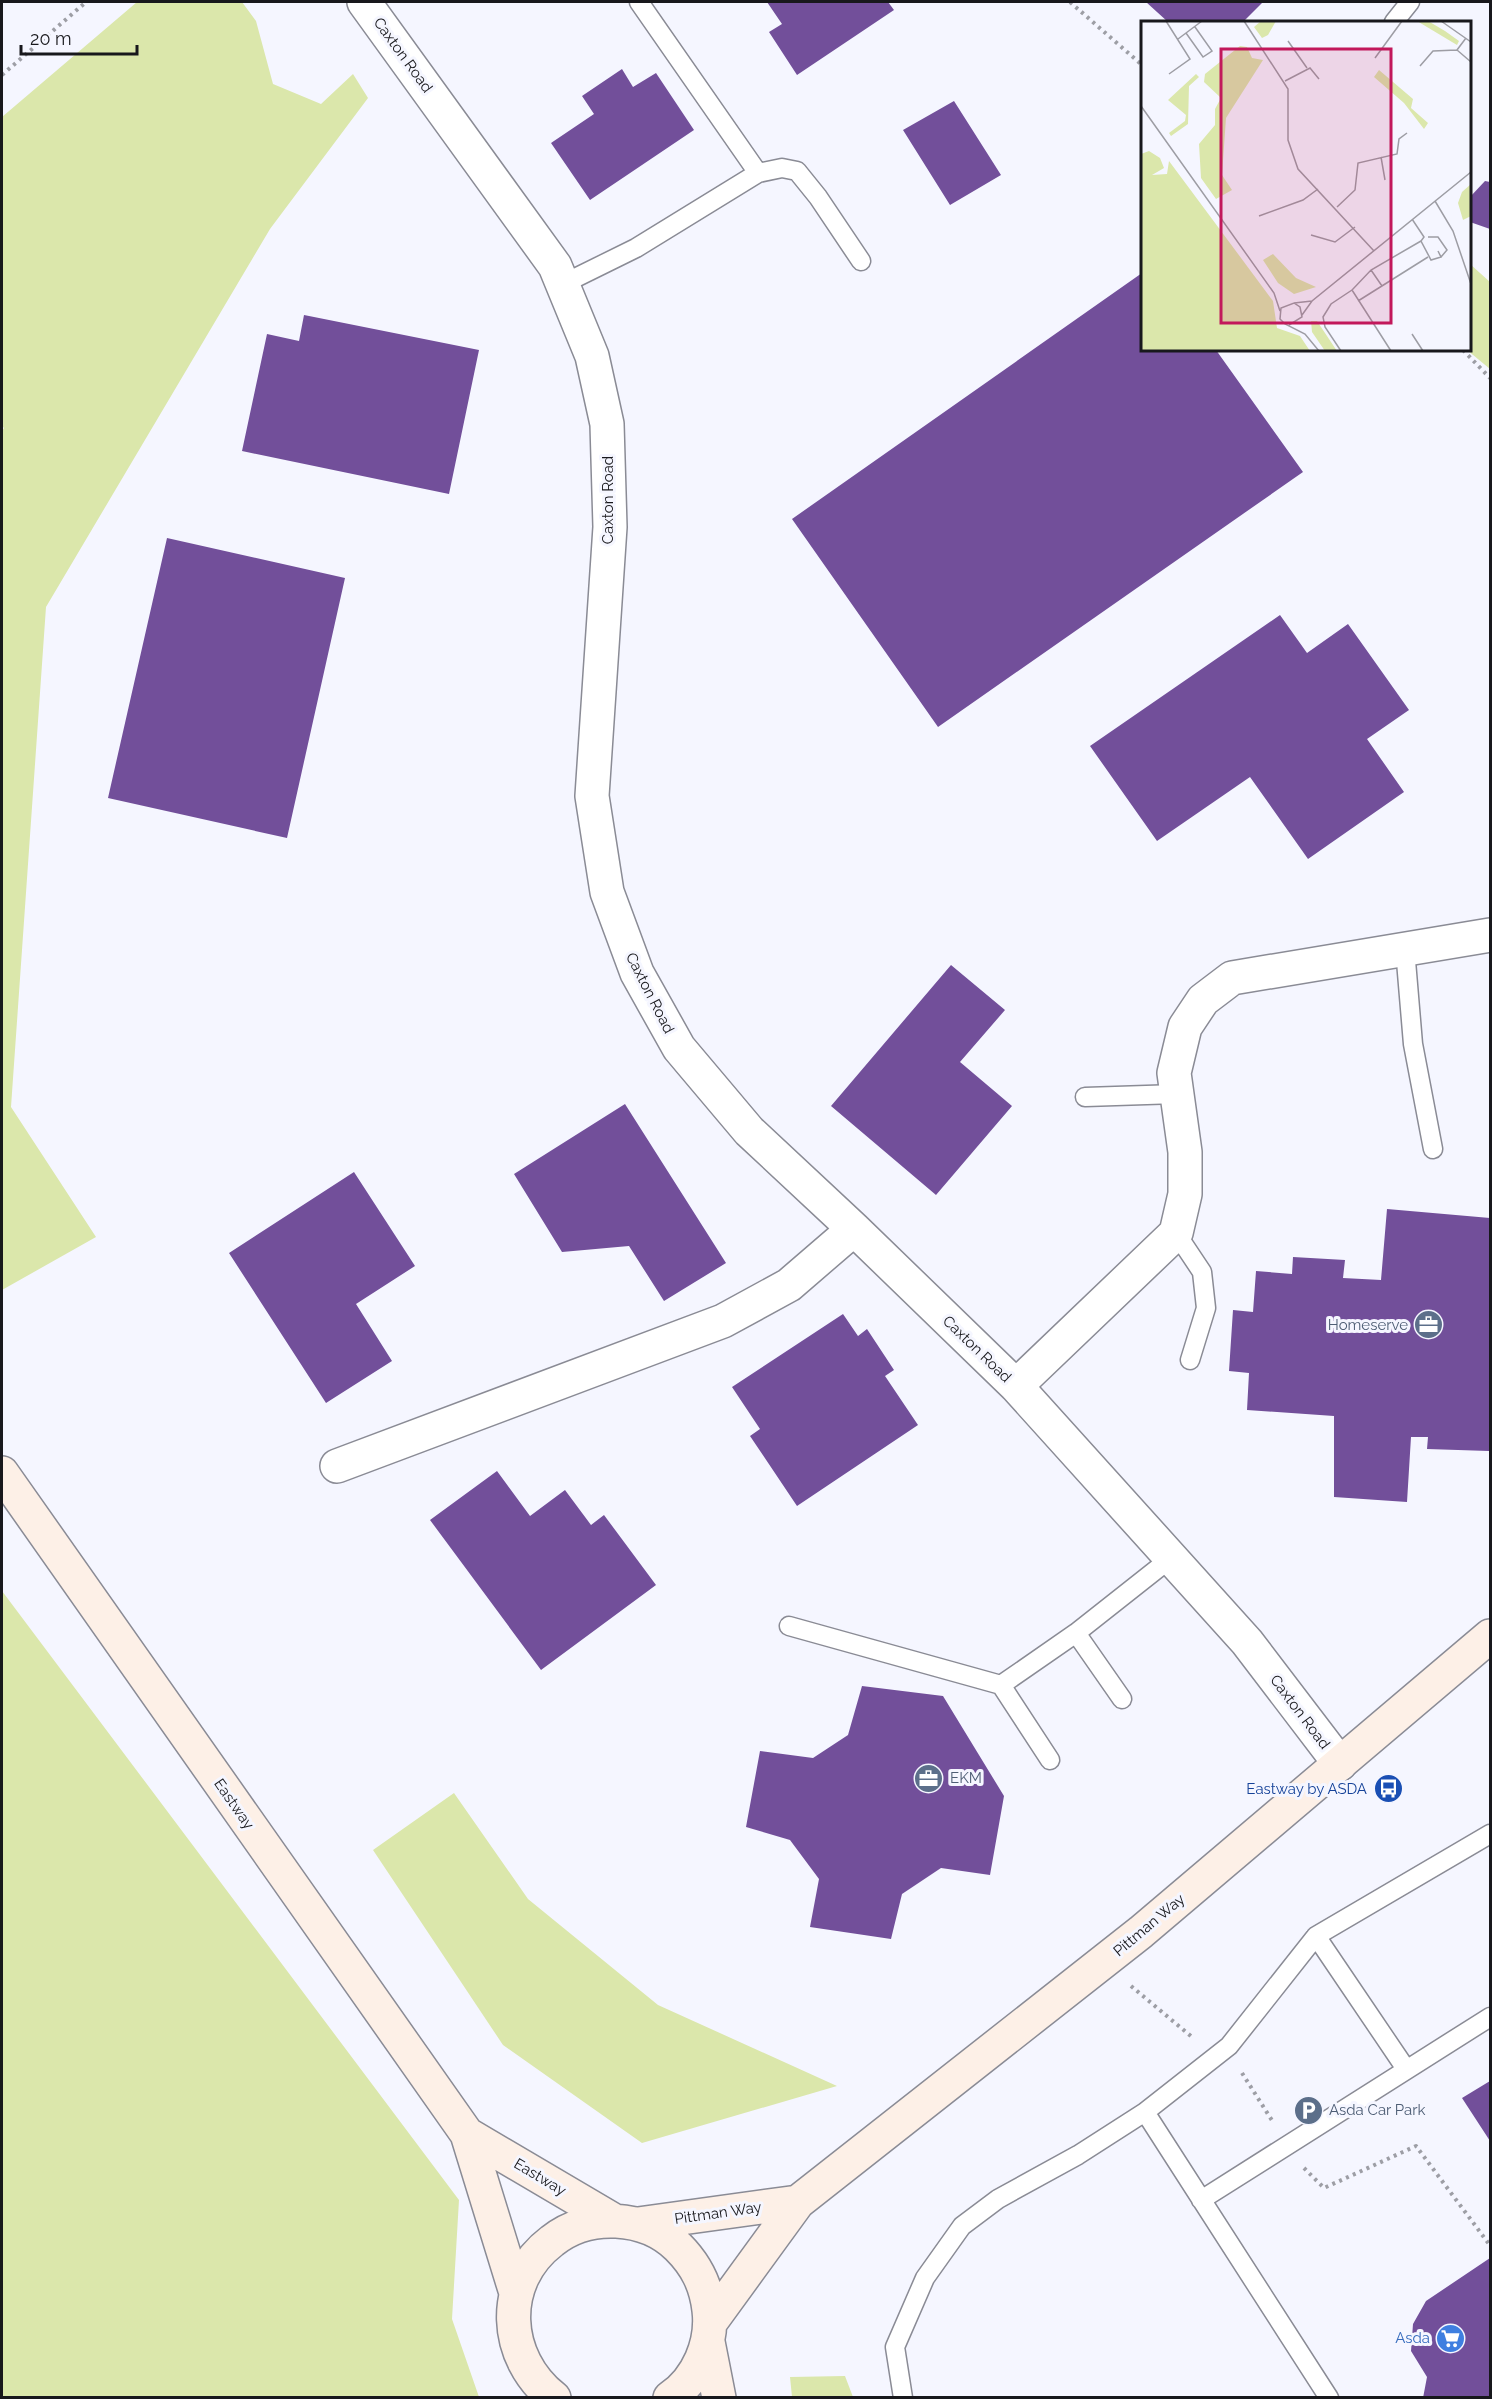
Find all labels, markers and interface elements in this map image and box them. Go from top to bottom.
street label: Caxton Road [370,14,436,96]
scale bar [21,18,136,56]
inset map [1141,21,1471,351]
text: 20 m [30,28,72,49]
street label: Caxton Road [599,456,617,544]
street label: Caxton Road [622,950,678,1036]
office icon: Homeserve [1413,1309,1445,1341]
street label: Caxton Road [939,1312,1015,1386]
place label: Homeserve [1328,1316,1408,1334]
street label: Caxton Road [1266,1671,1334,1753]
office icon: EKM [913,1762,945,1794]
place label: EKM [950,1769,982,1787]
bus stop icon: Eastway by ASDA [1372,1773,1404,1805]
street label: Eastway [210,1775,258,1833]
place label: Eastway by ASDA [1246,1780,1367,1798]
street label: Pittman Way [1110,1890,1188,1960]
parking icon: Asda Car Park [1292,2094,1324,2126]
place label: Asda Car Park [1329,2101,1425,2119]
street label: Eastway [511,2154,569,2200]
street label: Pittman Way [673,2198,763,2228]
supermarket icon: Asda [1435,2322,1467,2354]
place label: Asda [1395,2329,1430,2347]

